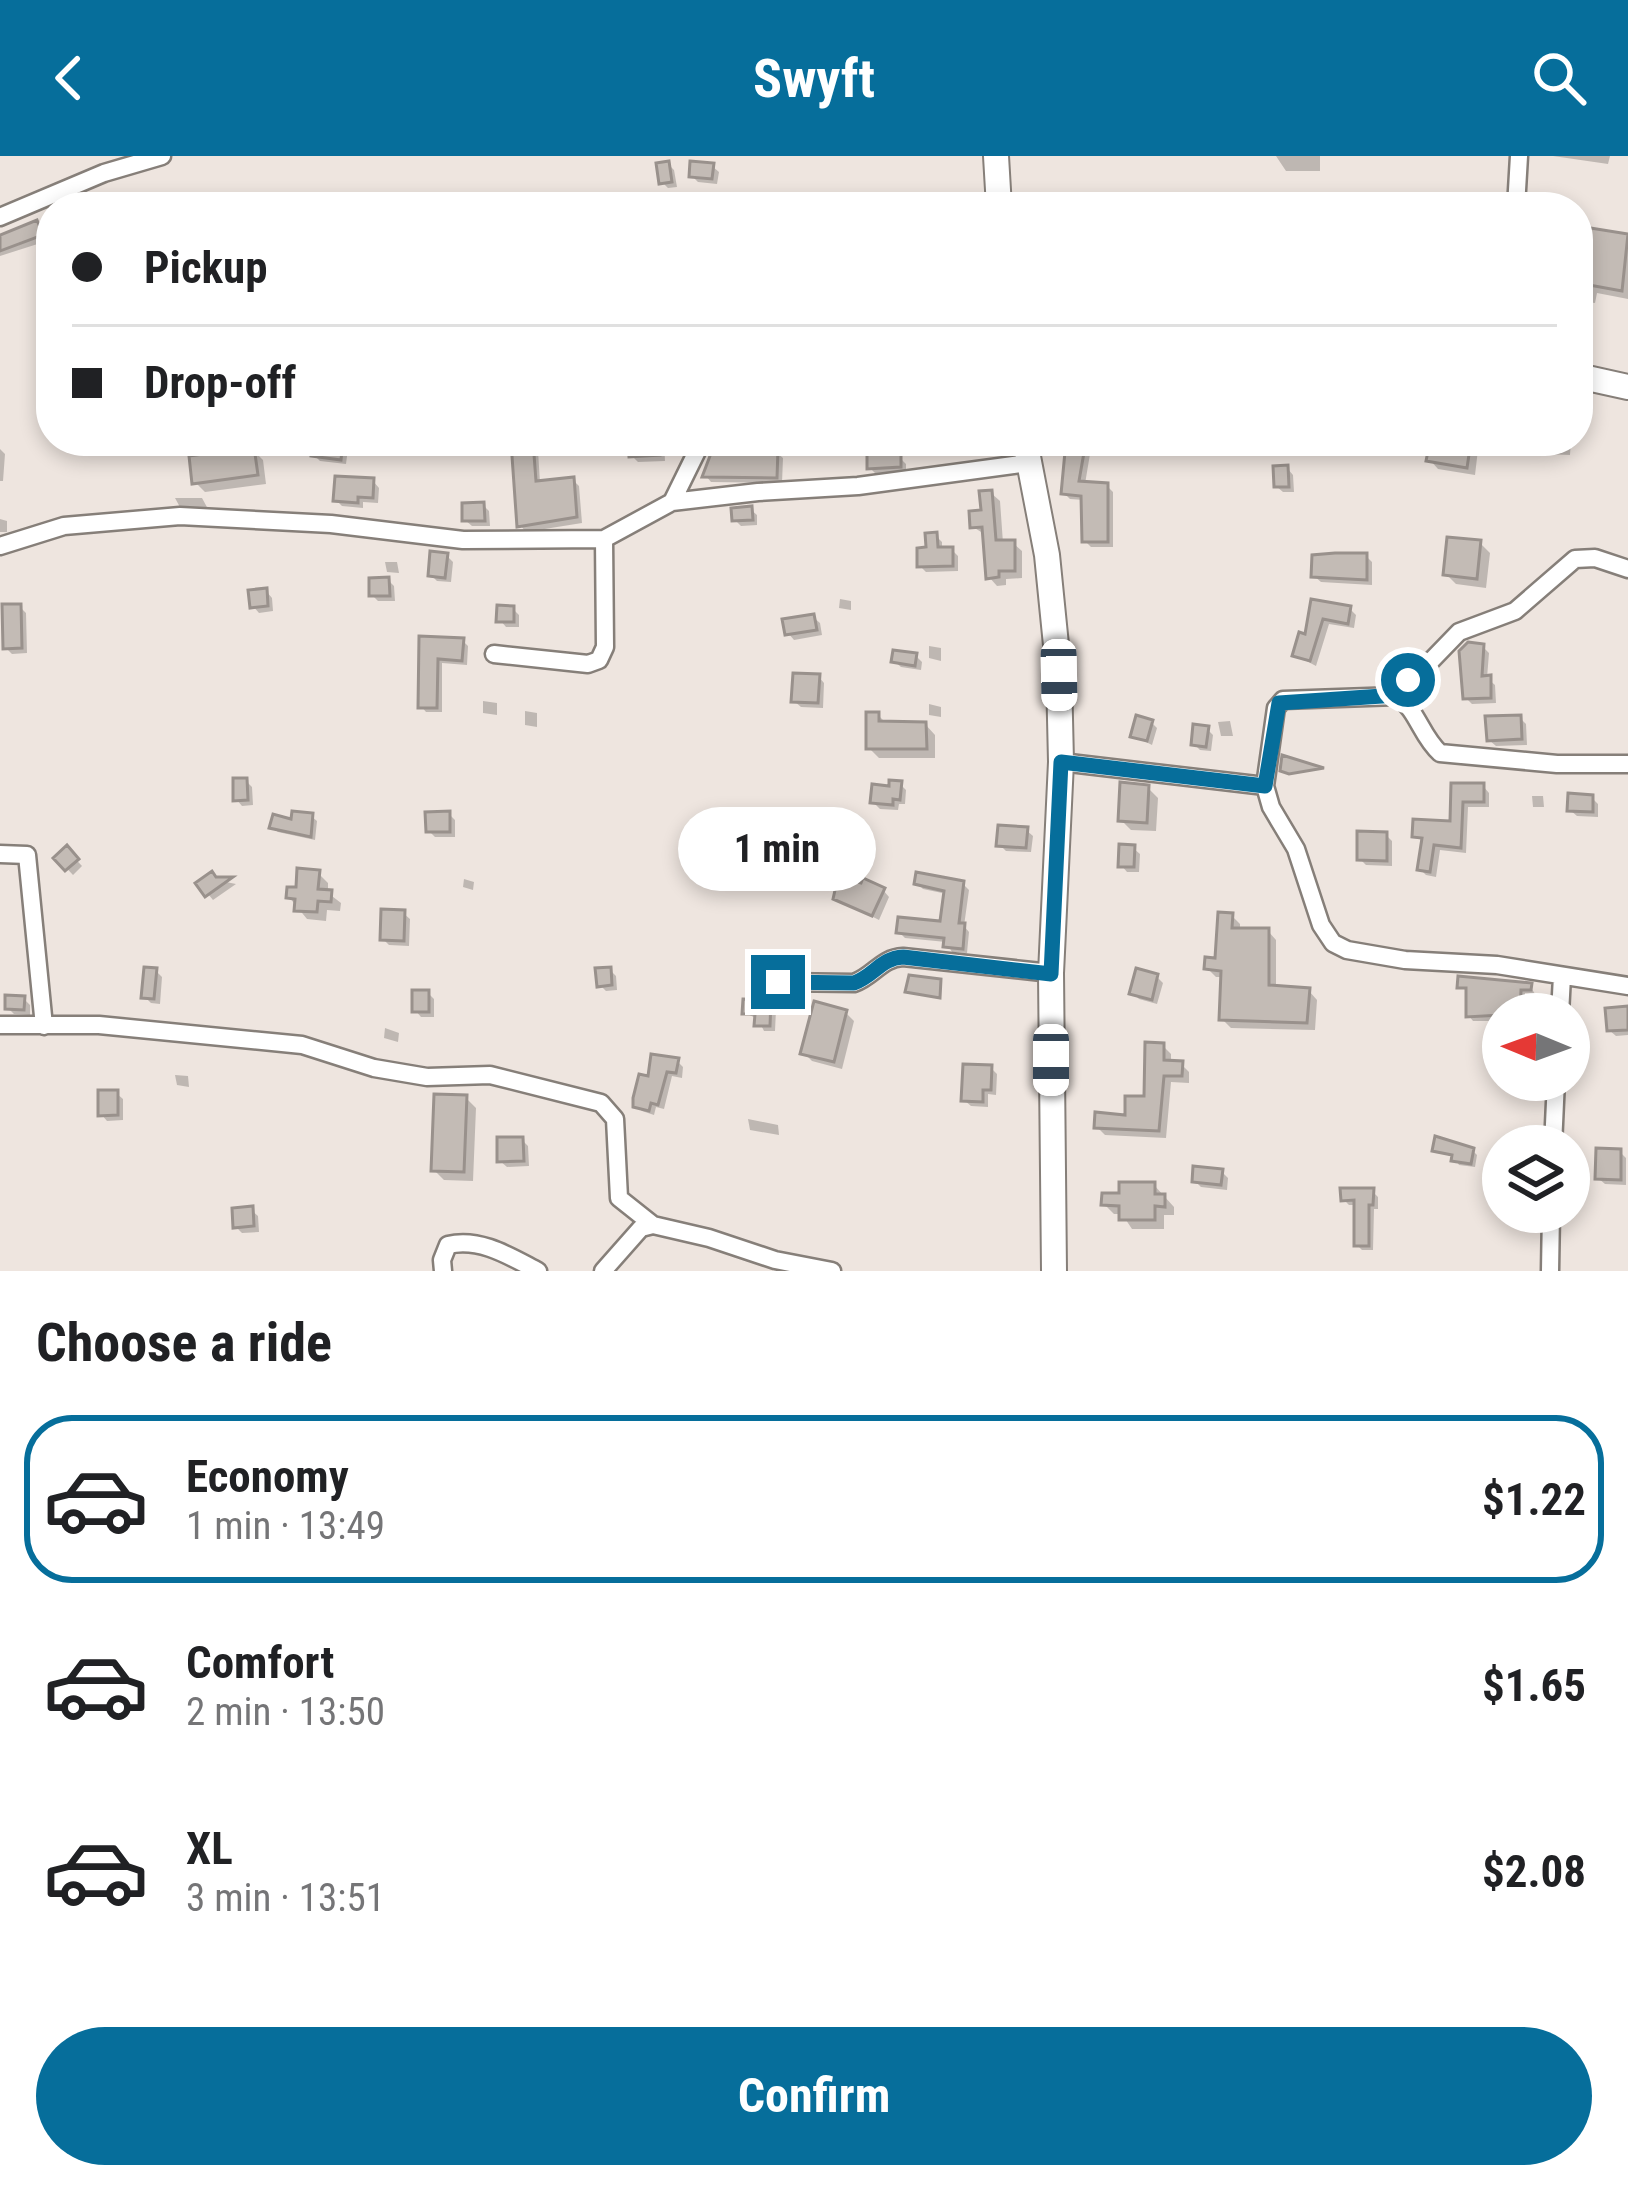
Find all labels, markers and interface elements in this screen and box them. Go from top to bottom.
icon: back [36,45,102,111]
icon: search [1526,45,1592,111]
text: Swyft [753,47,875,110]
text: Pickup [144,241,268,294]
text: Drop-off [144,356,296,409]
car [1040,639,1078,711]
route start [1381,653,1435,707]
callout: 1 min [679,808,877,892]
text: 1 min [734,826,820,872]
route end [751,955,805,1009]
north arrow [1482,993,1590,1101]
map controls [1482,993,1590,1233]
car [1033,1024,1069,1096]
button: layers [1482,1125,1590,1233]
text: Choose a ride [36,1311,332,1374]
icon: car [42,1445,150,1553]
text: Economy [186,1450,349,1503]
text: $1.22 [1482,1473,1586,1526]
text: 1 min · 13:49 [186,1503,385,1549]
icon: car [42,1631,150,1739]
text: Comfort [186,1636,334,1689]
text: $1.65 [1482,1659,1586,1712]
text: 2 min · 13:50 [186,1689,385,1735]
icon: car [42,1817,150,1925]
text: XL [186,1822,233,1875]
text: $2.08 [1482,1845,1586,1898]
text: 3 min · 13:51 [186,1875,385,1921]
button: Confirm [36,2027,1592,2165]

